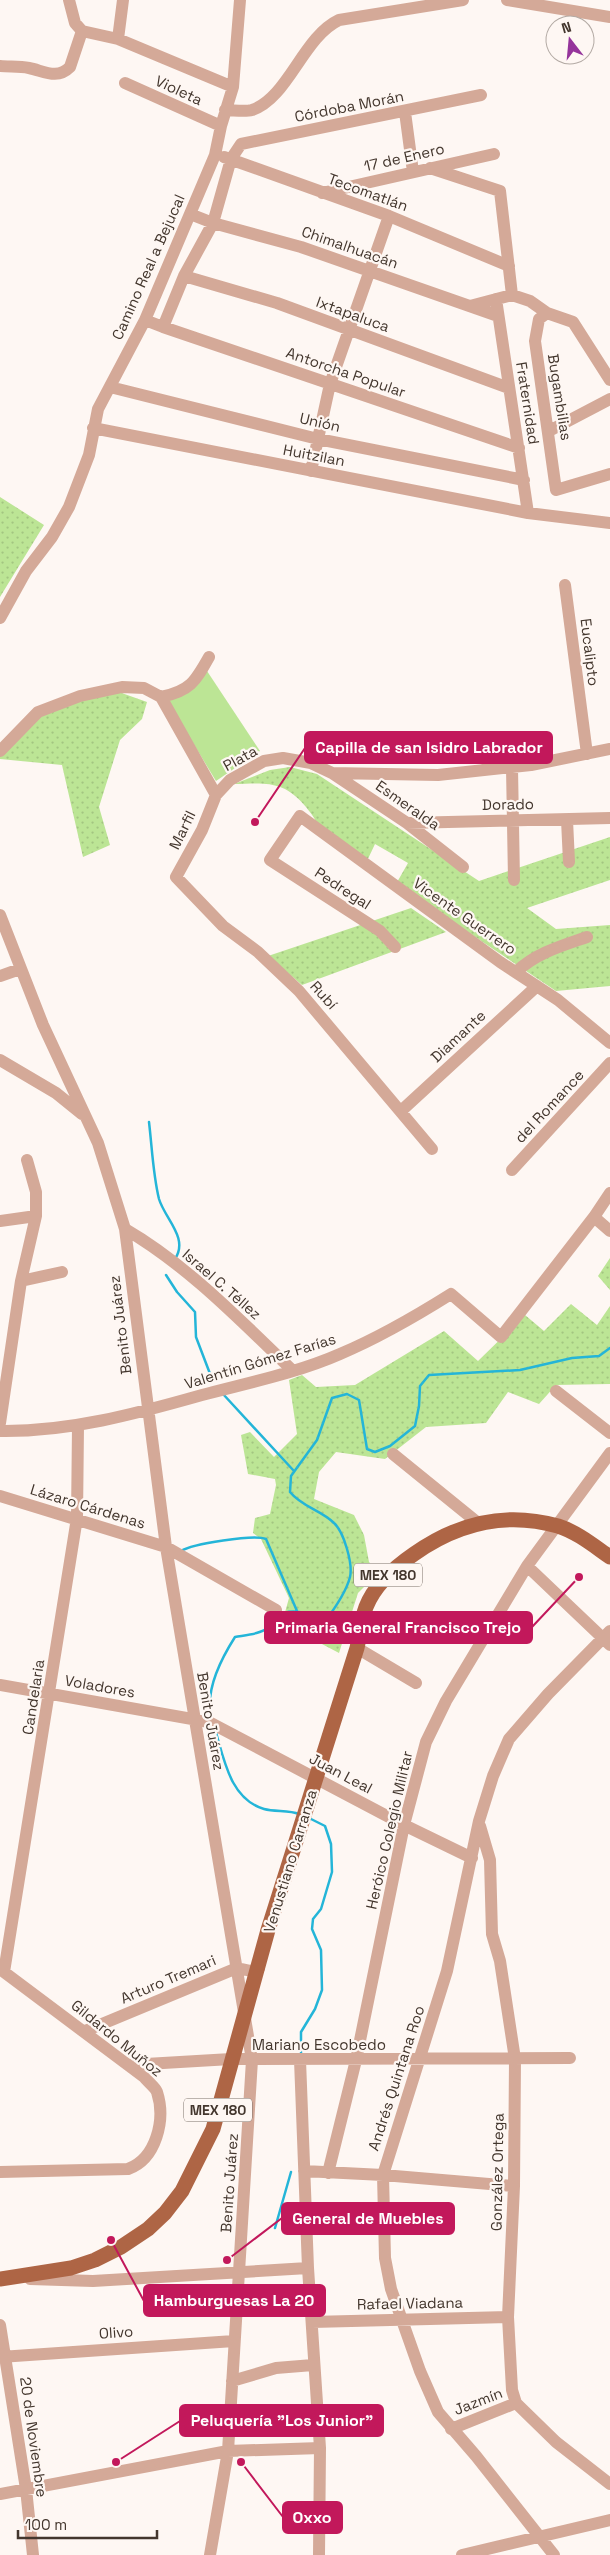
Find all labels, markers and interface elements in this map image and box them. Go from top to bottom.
north arrow [545,15,595,65]
text: N [559,18,573,37]
street label: Violeta [152,71,206,109]
street label: Córdoba Morán [293,86,405,126]
street label: 17 de Enero [362,139,446,175]
street label: Tecomatlán [325,169,411,215]
street label: Camino Real a Bejucal [107,191,189,343]
street label: Chimalhuacán [299,222,401,272]
street label: Ixtapaluca [314,292,393,336]
street label: Antorcha Popular [284,343,409,401]
street label: Bugambilias [544,352,576,442]
street label: Fraternidad [512,360,544,446]
street label: Unión [298,408,342,436]
street label: Huitzilan [281,440,347,470]
street label: Eucalipto [576,617,604,687]
callout: Capilla de san Isidro Labrador [305,732,552,763]
text: Capilla de san Isidro Labrador [315,737,543,758]
street label: Plata [220,741,261,775]
street label: Esmeralda [372,776,444,834]
street label: Dorado [482,794,534,814]
street label: Marfil [164,807,200,853]
street label: Pedregal [311,863,375,913]
street label: Vicente Guerrero [410,873,520,959]
street label: Rubí [306,977,342,1013]
street label: Diamante [427,1006,490,1066]
street label: del Romance [510,1065,588,1147]
street label: Israel C. Téllez [179,1245,265,1323]
street label: Benito Juárez [105,1274,135,1376]
street label: Valentín Gómez Farías [182,1329,338,1393]
street label: Lázaro Cárdenas [28,1479,148,1533]
road number: MEX 180 [354,1564,422,1586]
callout: Primaria General Francisco Trejo [265,1612,532,1643]
text: Primaria General Francisco Trejo [275,1617,521,1638]
street label: Candelaria [18,1657,48,1736]
street label: Voladores [63,1670,137,1702]
street label: Benito Juárez [193,1670,229,1772]
street label: Juan Leal [306,1748,376,1798]
street label: Heróico Colegio Militar [362,1749,417,1911]
street label: Venustiano Carranza [259,1787,321,1935]
street label: Arturo Tremari [117,1950,219,2008]
street label: Gildardo Muñoz [68,1995,166,2081]
street label: Andrés Quintana Roo [364,2003,428,2153]
street label: Mariano Escobedo [252,2035,386,2054]
road number: MEX 180 [184,2098,252,2122]
street label: González Ortega [486,2112,508,2231]
street label: Benito Juárez [216,2133,242,2233]
callout: General de Muebles [282,2203,454,2234]
text: General de Muebles [292,2208,444,2229]
callout: Hamburguesas La 20 [144,2285,325,2316]
text: Hamburguesas La 20 [154,2290,314,2311]
street label: Rafael Viadana [357,2293,464,2313]
street label: Olivo [98,2321,134,2343]
street label: 20 de Noviembre [16,2376,52,2498]
street label: Jazmín [451,2383,505,2419]
callout: Peluquería "Los Junior" [180,2405,383,2436]
text: Peluquería "Los Junior" [191,2410,373,2431]
callout: Oxxo [283,2502,342,2533]
text: Oxxo [292,2507,332,2528]
scale bar [18,2508,156,2540]
text: 100 m [25,2515,67,2534]

